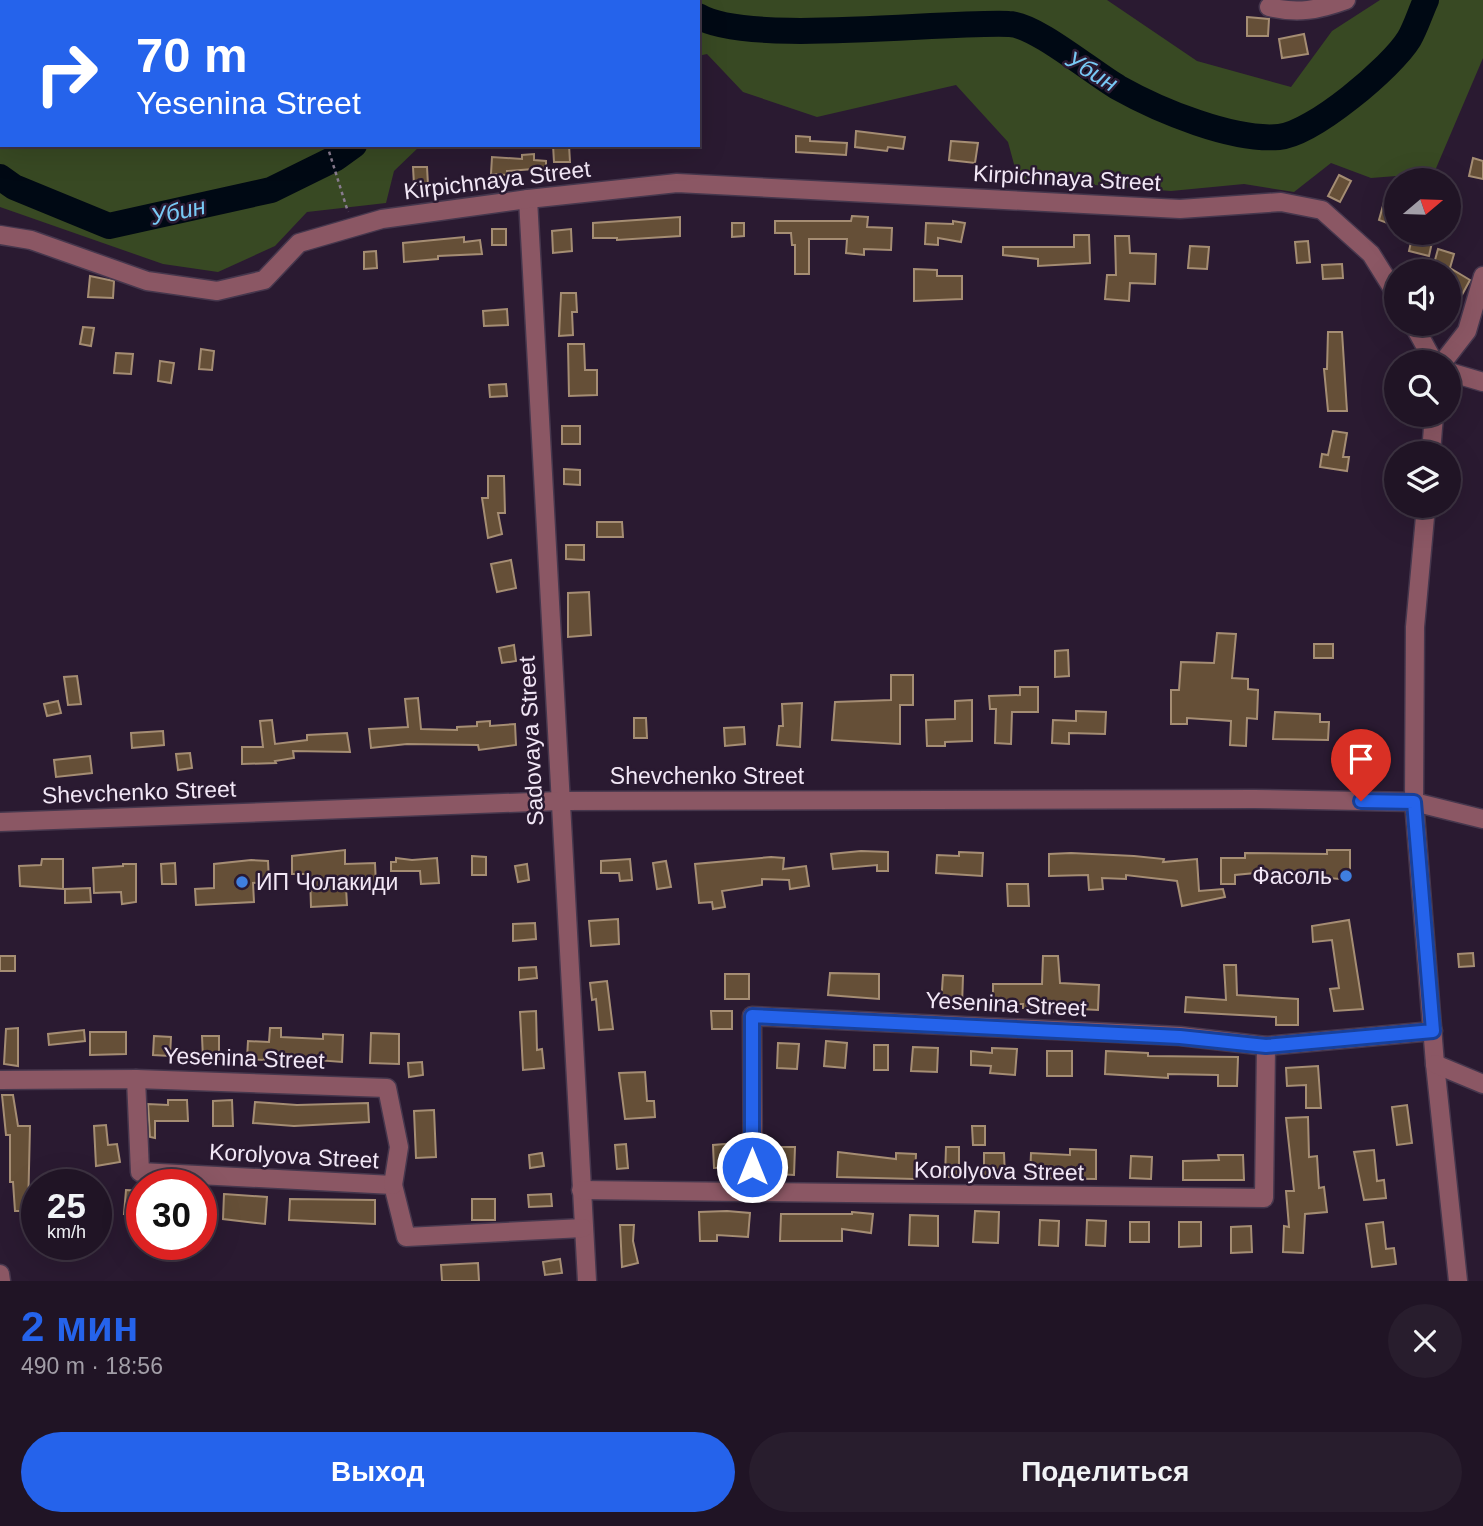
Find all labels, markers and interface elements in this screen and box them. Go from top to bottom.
icon: right [21,28,112,119]
text: 70 m [136,28,248,82]
water label: Убин [1060,45,1123,97]
text: Yesenina Street [136,85,361,121]
street label: Kirpichnaya Street [402,156,592,204]
street label: Kirpichnaya Street [972,160,1162,196]
north arrow [1384,168,1461,245]
map controls [1384,168,1461,518]
water label: Убин [147,192,208,230]
button: sound [1384,259,1461,336]
button: search [1384,350,1461,427]
button: layers [1384,441,1461,518]
street label: Sadovaya Street [514,655,548,827]
pin [1331,729,1391,801]
icon: arrive [1342,740,1380,778]
street label: Shevchenko Street [610,763,805,789]
street label: Shevchenko Street [41,776,237,808]
place label: Фасоль [1252,863,1332,889]
marker: Фасоль [1338,868,1354,884]
place label: ИП Чолакиди [256,869,398,895]
marker: ИП Чолакиди [234,874,250,890]
street label: Yesenina Street [925,987,1088,1021]
street label: Yesenina Street [163,1042,326,1074]
position arrow [715,1130,789,1204]
street label: Korolyova Street [208,1139,380,1173]
street label: Korolyova Street [914,1157,1085,1185]
speed limit sign: 30 [126,1169,217,1260]
text: 25 [47,1186,86,1225]
text: km/h [47,1222,86,1242]
text: 2 мин [21,1303,138,1350]
button: close [1388,1304,1462,1378]
text: 490 m · 18:56 [21,1353,163,1379]
button: Выход [21,1432,735,1512]
button: Поделиться [749,1432,1462,1512]

